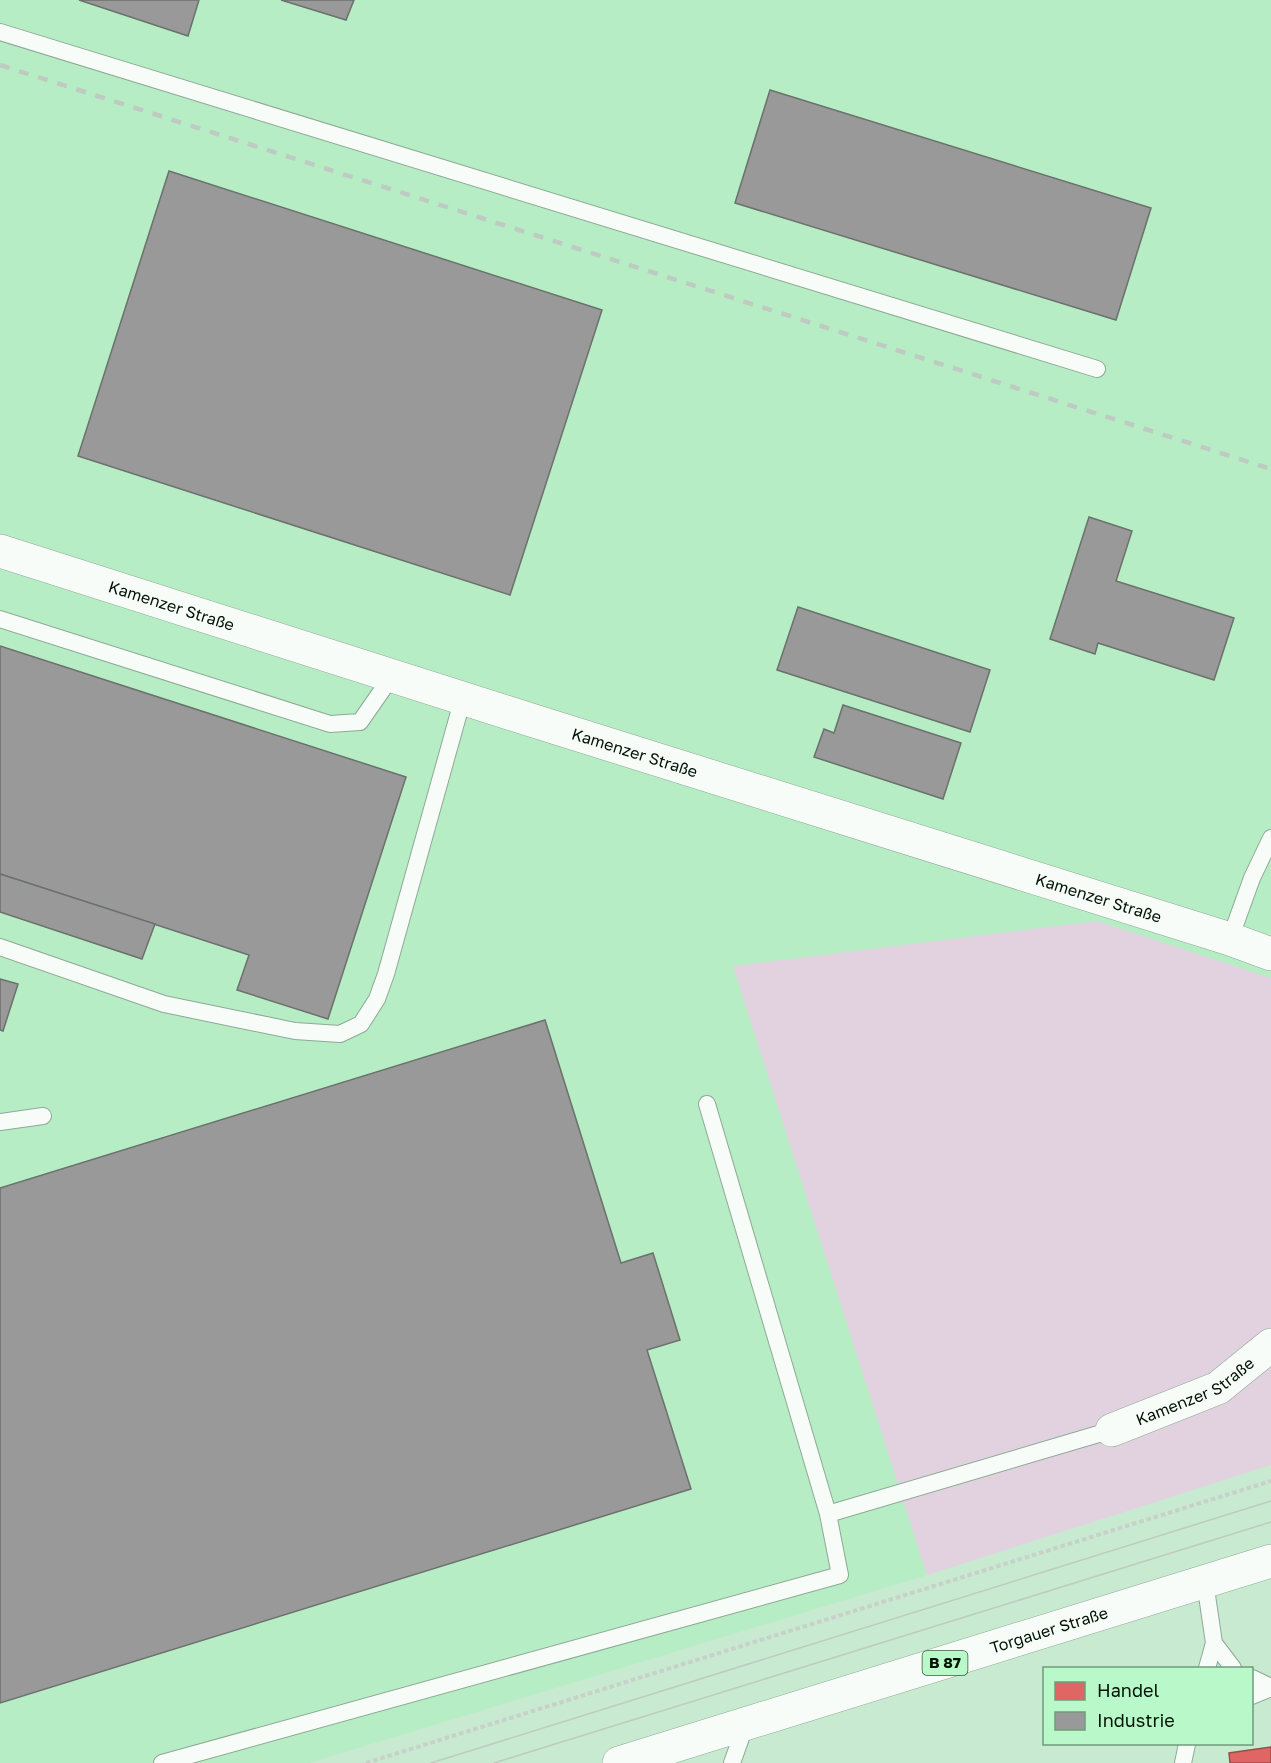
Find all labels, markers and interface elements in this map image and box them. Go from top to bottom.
street label: Kamenzer Straße [106,576,237,635]
street label: Kamenzer Straße [569,723,700,782]
street label: Kamenzer Straße [1033,869,1164,927]
street label: Kamenzer Straße [1133,1353,1258,1430]
street label: Torgauer Straße [987,1602,1110,1657]
road number: B 87 [922,1651,968,1675]
legend [1043,1667,1253,1745]
text: Handel [1097,1679,1159,1701]
text: Industrie [1097,1709,1175,1731]

